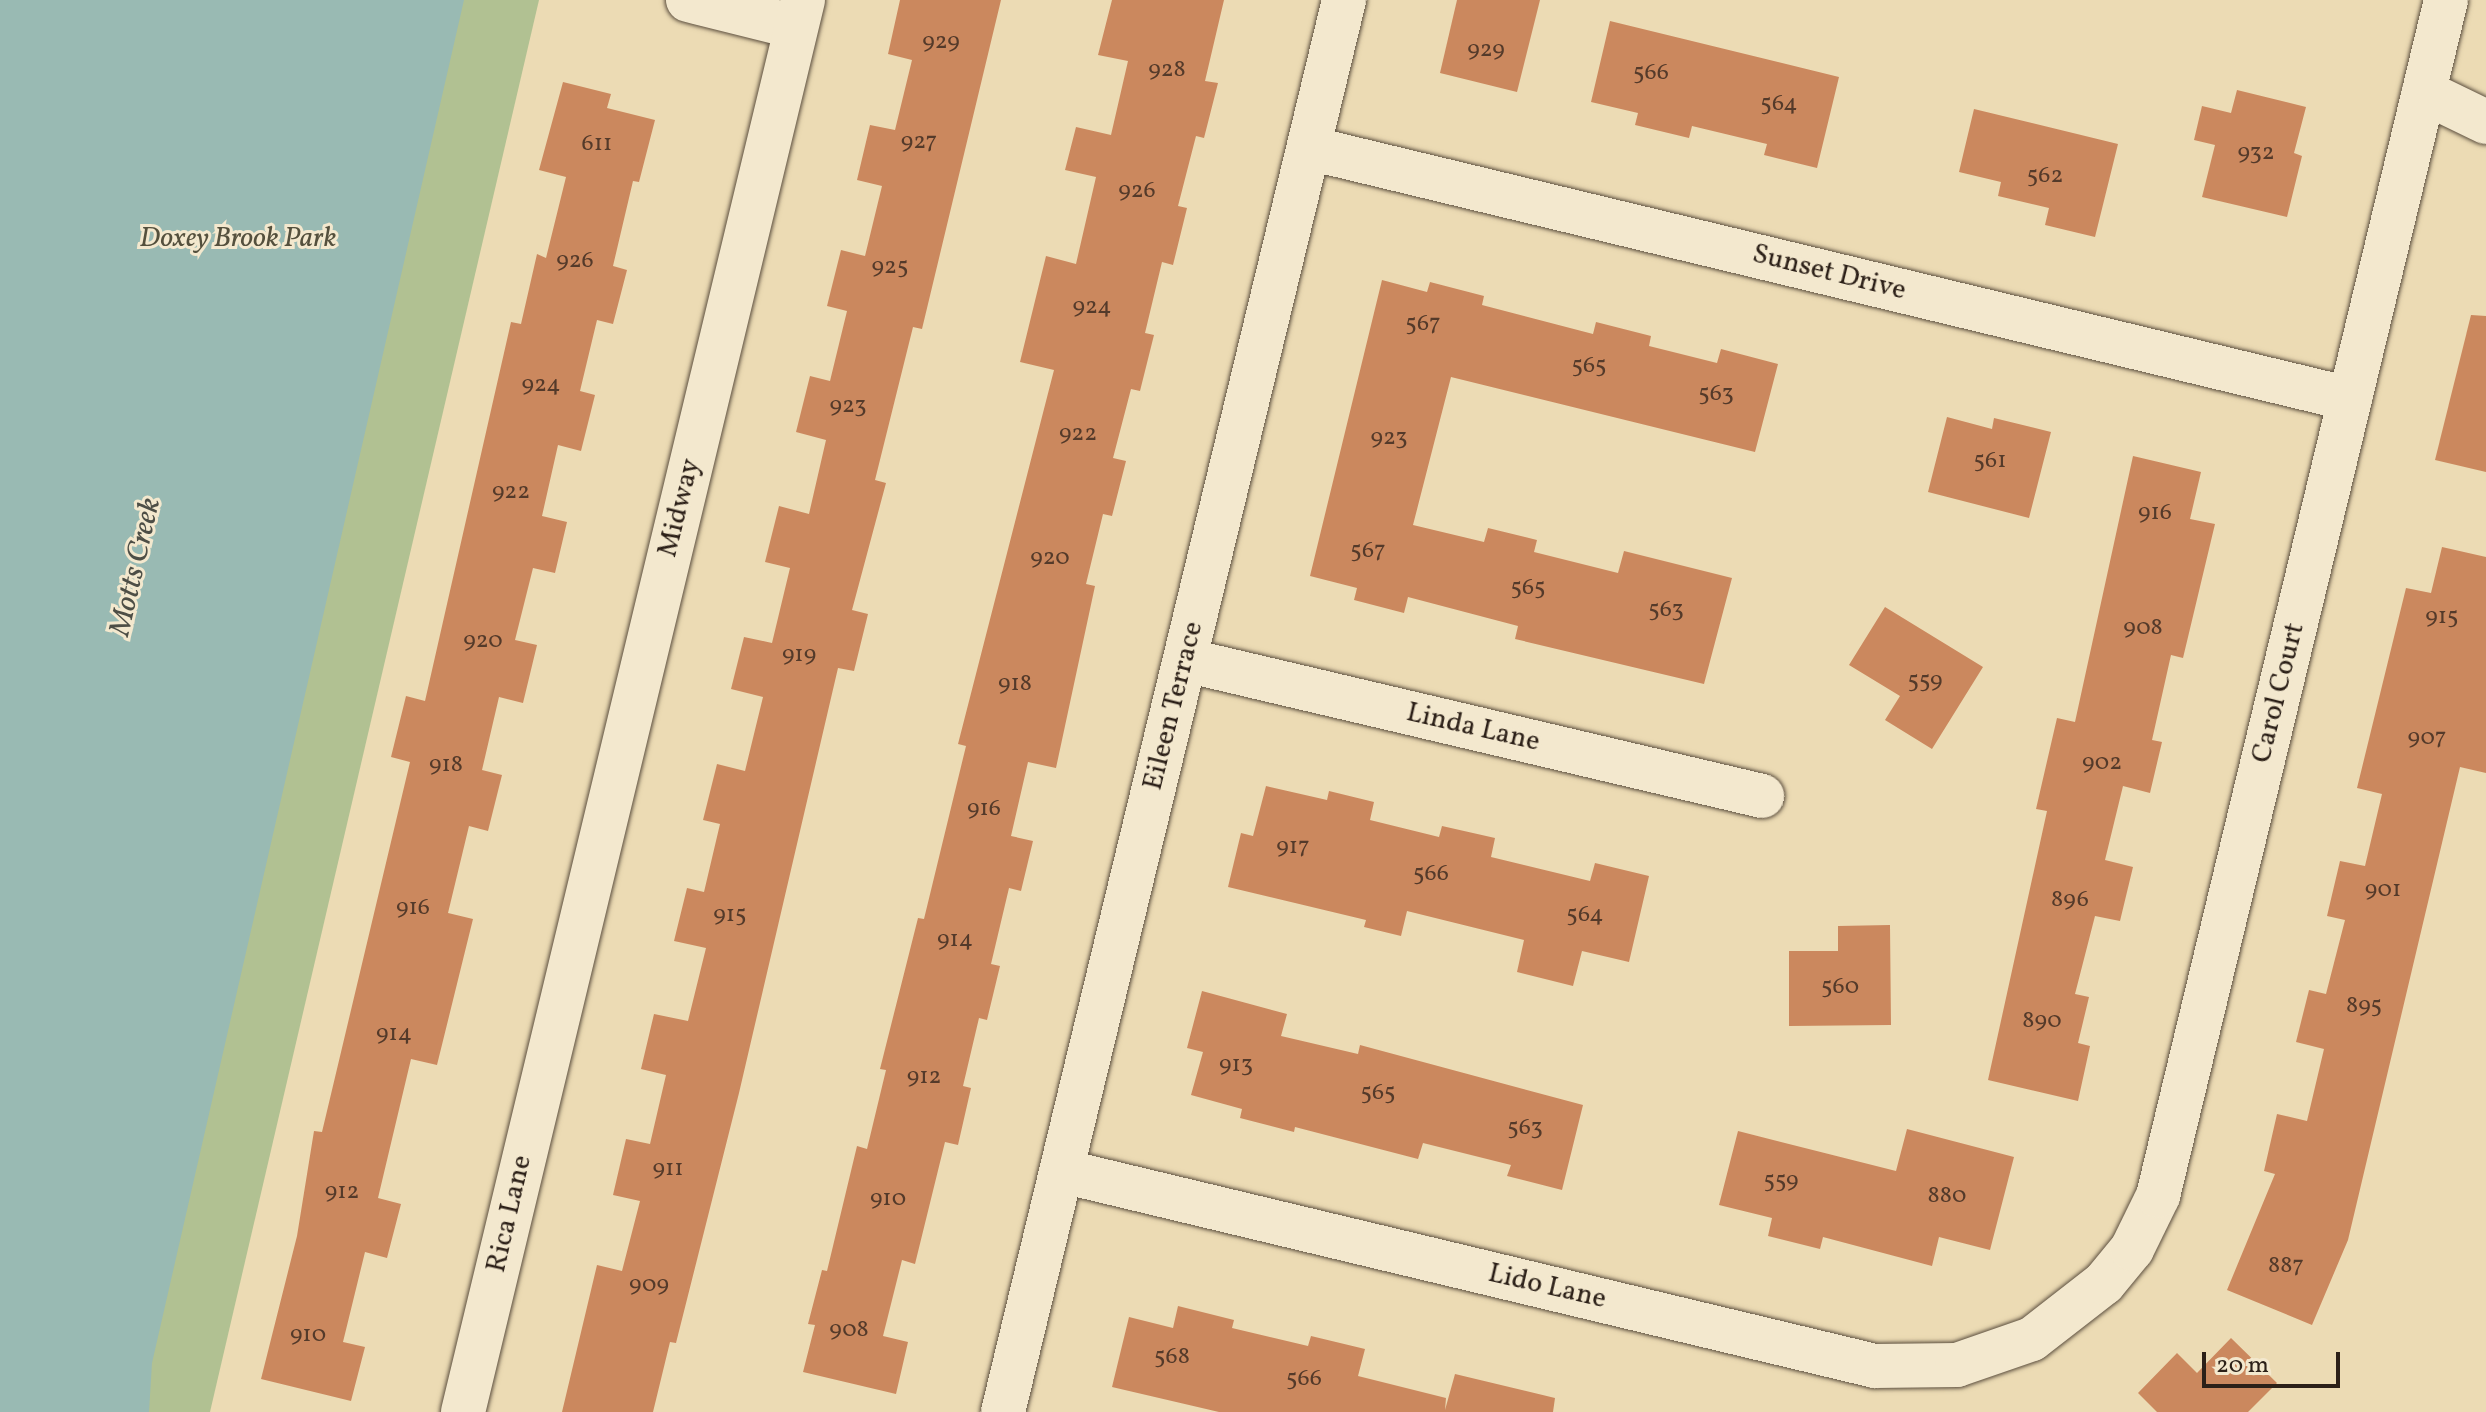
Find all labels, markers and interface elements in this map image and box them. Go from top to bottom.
house number: 929 [922,29,960,57]
house number: 929 [1467,37,1505,65]
house number: 928 [1148,57,1186,85]
house number: 566 [1633,60,1669,88]
house number: 564 [1760,91,1798,119]
house number: 927 [901,129,937,157]
house number: 611 [582,131,612,159]
house number: 932 [2237,140,2275,168]
house number: 562 [2027,163,2063,191]
house number: 926 [1118,178,1156,206]
park label: Doxey Brook Park [140,222,336,256]
street label: Sunset Drive [1749,238,1909,308]
house number: 926 [556,248,594,276]
house number: 925 [872,254,908,282]
house number: 924 [1073,294,1111,322]
house number: 567 [1405,311,1441,339]
house number: 565 [1571,353,1607,381]
house number: 924 [522,372,560,400]
house number: 563 [1698,381,1734,409]
house number: 923 [830,393,866,421]
house number: 922 [1059,421,1097,449]
house number: 923 [1371,425,1407,453]
house number: 561 [1974,448,2006,476]
street label: Midway [652,455,708,561]
house number: 922 [492,479,530,507]
water label: Motts Creek [103,495,169,639]
house number: 916 [2138,500,2172,528]
house number: 567 [1350,538,1386,566]
house number: 920 [1030,545,1070,573]
house number: 565 [1510,575,1546,603]
house number: 563 [1648,597,1684,625]
house number: 915 [2425,604,2459,632]
house number: 908 [2123,615,2163,643]
street label: Eileen Terrace [1137,618,1211,794]
street label: Carol Court [2245,620,2313,766]
house number: 920 [463,628,503,656]
house number: 919 [782,642,816,670]
house number: 559 [1907,668,1943,696]
house number: 918 [998,671,1032,699]
street label: Linda Lane [1403,696,1543,760]
house number: 907 [2408,725,2446,753]
house number: 902 [2082,750,2122,778]
house number: 918 [429,752,463,780]
house number: 916 [967,796,1001,824]
house number: 917 [1276,834,1310,862]
house number: 566 [1413,861,1449,889]
house number: 901 [2365,877,2401,905]
house number: 896 [2051,887,2089,915]
house number: 916 [396,895,430,923]
house number: 915 [713,902,747,930]
house number: 564 [1566,902,1604,930]
house number: 914 [937,927,973,955]
house number: 560 [1821,974,1859,1002]
house number: 895 [2346,993,2382,1021]
house number: 890 [2022,1008,2062,1036]
house number: 914 [376,1021,412,1049]
house number: 913 [1219,1052,1253,1080]
house number: 912 [907,1064,941,1092]
house number: 565 [1360,1080,1396,1108]
house number: 563 [1507,1115,1543,1143]
street label: Rica Lane [480,1152,540,1276]
house number: 911 [652,1156,684,1184]
house number: 559 [1763,1168,1799,1196]
house number: 912 [325,1179,359,1207]
house number: 880 [1928,1183,1966,1211]
house number: 910 [870,1186,906,1214]
house number: 887 [2268,1253,2304,1281]
street label: Lido Lane [1485,1257,1609,1317]
house number: 909 [629,1272,669,1300]
house number: 908 [829,1317,869,1345]
house number: 910 [290,1322,326,1350]
scale bar [2206,1336,2344,1386]
house number: 568 [1154,1344,1190,1372]
text: 20 m [2216,1349,2269,1383]
house number: 566 [1286,1366,1322,1394]

